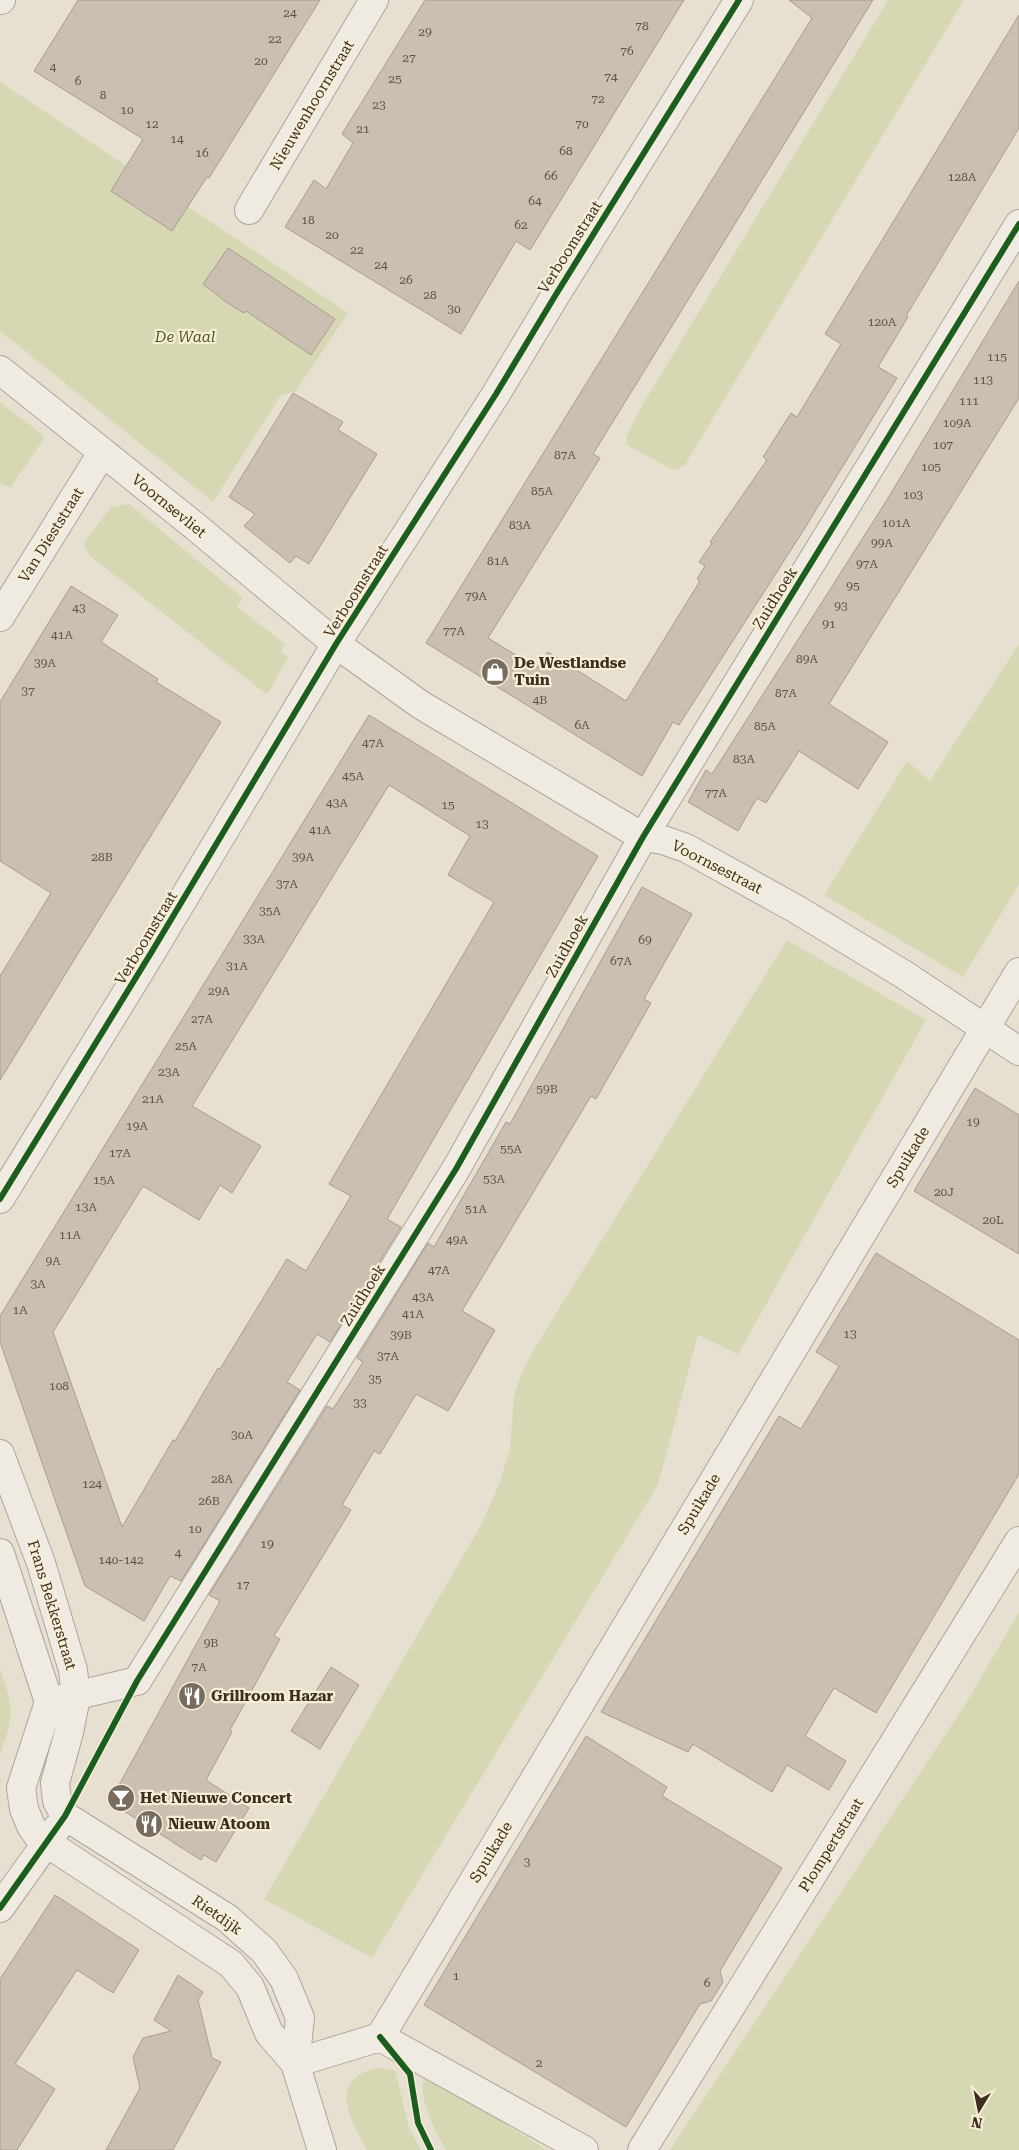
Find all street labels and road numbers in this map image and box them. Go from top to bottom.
street label: Nieuwenhoornstraat [266,36,358,173]
street label: Verboomstraat [534,197,606,297]
street label: Voornsevliet [128,470,210,542]
street label: Van Dieststraat [15,484,88,586]
street label: Verboomstraat [320,541,392,641]
street label: Zuidhoek [749,563,801,632]
street label: Voornsestraat [669,836,766,898]
street label: Verboomstraat [111,888,181,988]
street label: Zuidhoek [542,911,592,981]
street label: Spuikade [883,1123,933,1191]
street label: Zuidhoek [337,1260,389,1329]
street label: Spuikade [674,1470,724,1538]
street label: Frans Bekkerstraat [24,1538,80,1672]
street label: Plompertstraat [795,1794,867,1895]
street label: Spuikade [466,1818,516,1886]
street label: Rietdijk [188,1891,246,1939]

